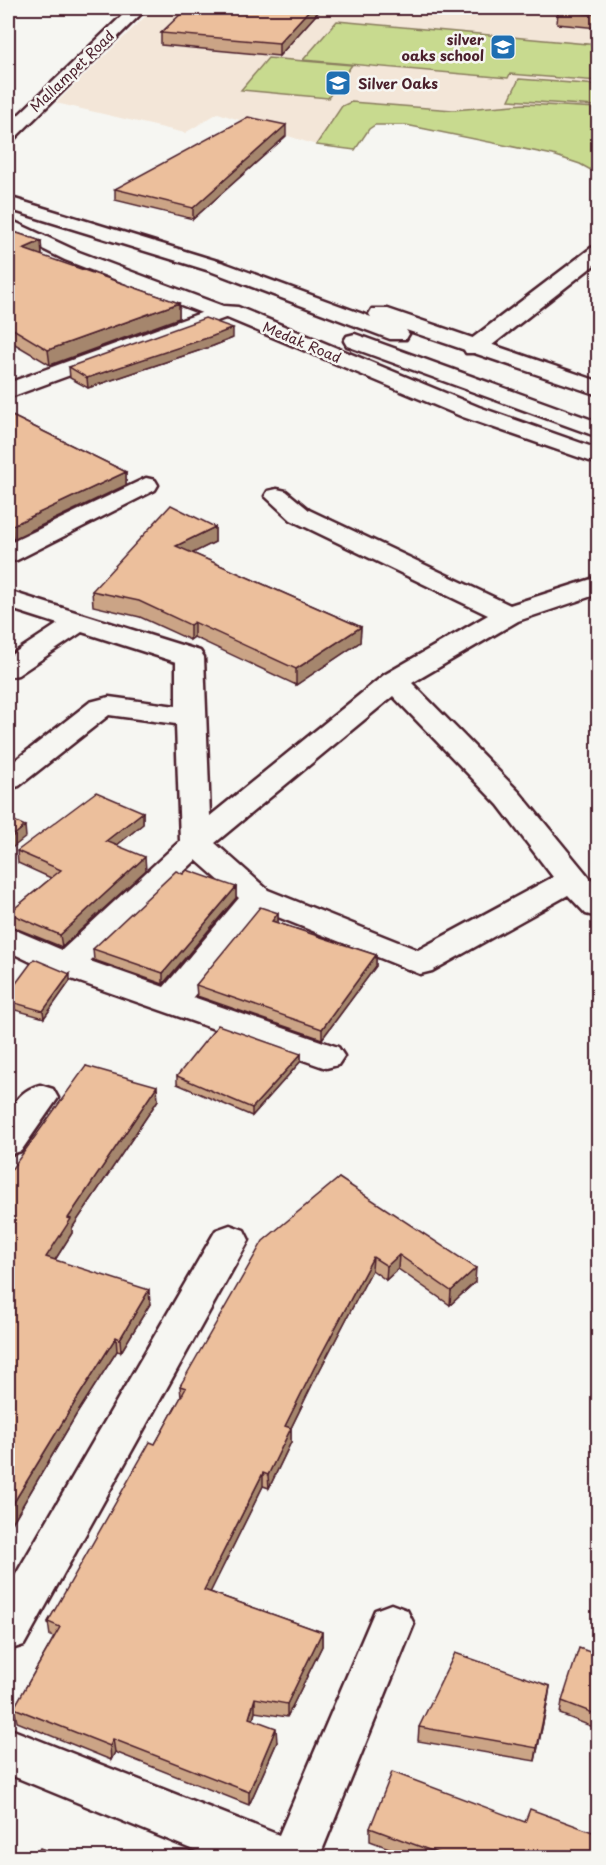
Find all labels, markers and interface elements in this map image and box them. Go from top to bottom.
street label: Mallampet Road [25,25,119,117]
place label: silver oaks school [401,29,485,66]
school or university icon: silver oaks school [488,32,518,62]
school or university icon: Silver Oaks [323,68,353,98]
place label: Silver Oaks [358,73,438,94]
street label: Medak Road [260,316,344,368]

